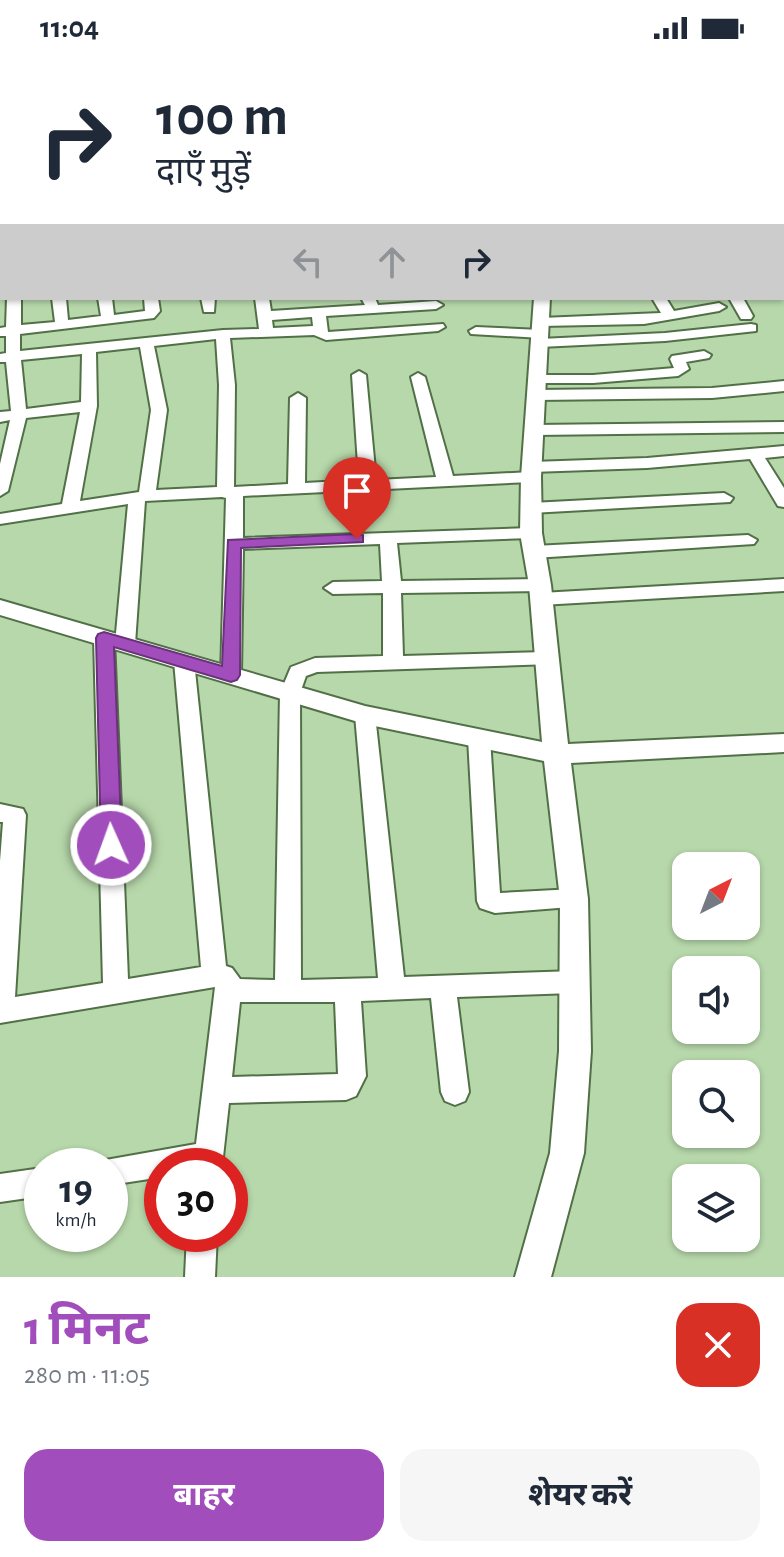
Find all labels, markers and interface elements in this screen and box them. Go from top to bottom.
text: 11:04 [40,13,99,43]
icon: right [24,88,128,192]
text: 100 m [156,89,288,145]
text: दाएँ मुड़ें [156,154,251,190]
icon: left [286,240,330,284]
icon: ahead [370,240,414,284]
icon: right [454,240,498,284]
pin [323,457,391,539]
icon: arrive [335,469,379,513]
position arrow [69,803,153,887]
north arrow [672,852,760,940]
map controls [672,852,760,1252]
button: sound [672,956,760,1044]
button: search [672,1060,760,1148]
speed limit sign: 30 [144,1148,248,1252]
button: layers [672,1164,760,1252]
text: 19 [59,1170,93,1210]
text: km/h [55,1210,97,1230]
button: close [676,1303,760,1387]
text: 1 मिनट [24,1306,149,1354]
text: 280 m · 11:05 [24,1362,150,1388]
button: बाहर [24,1449,384,1541]
button: शेयर करें [400,1449,760,1541]

